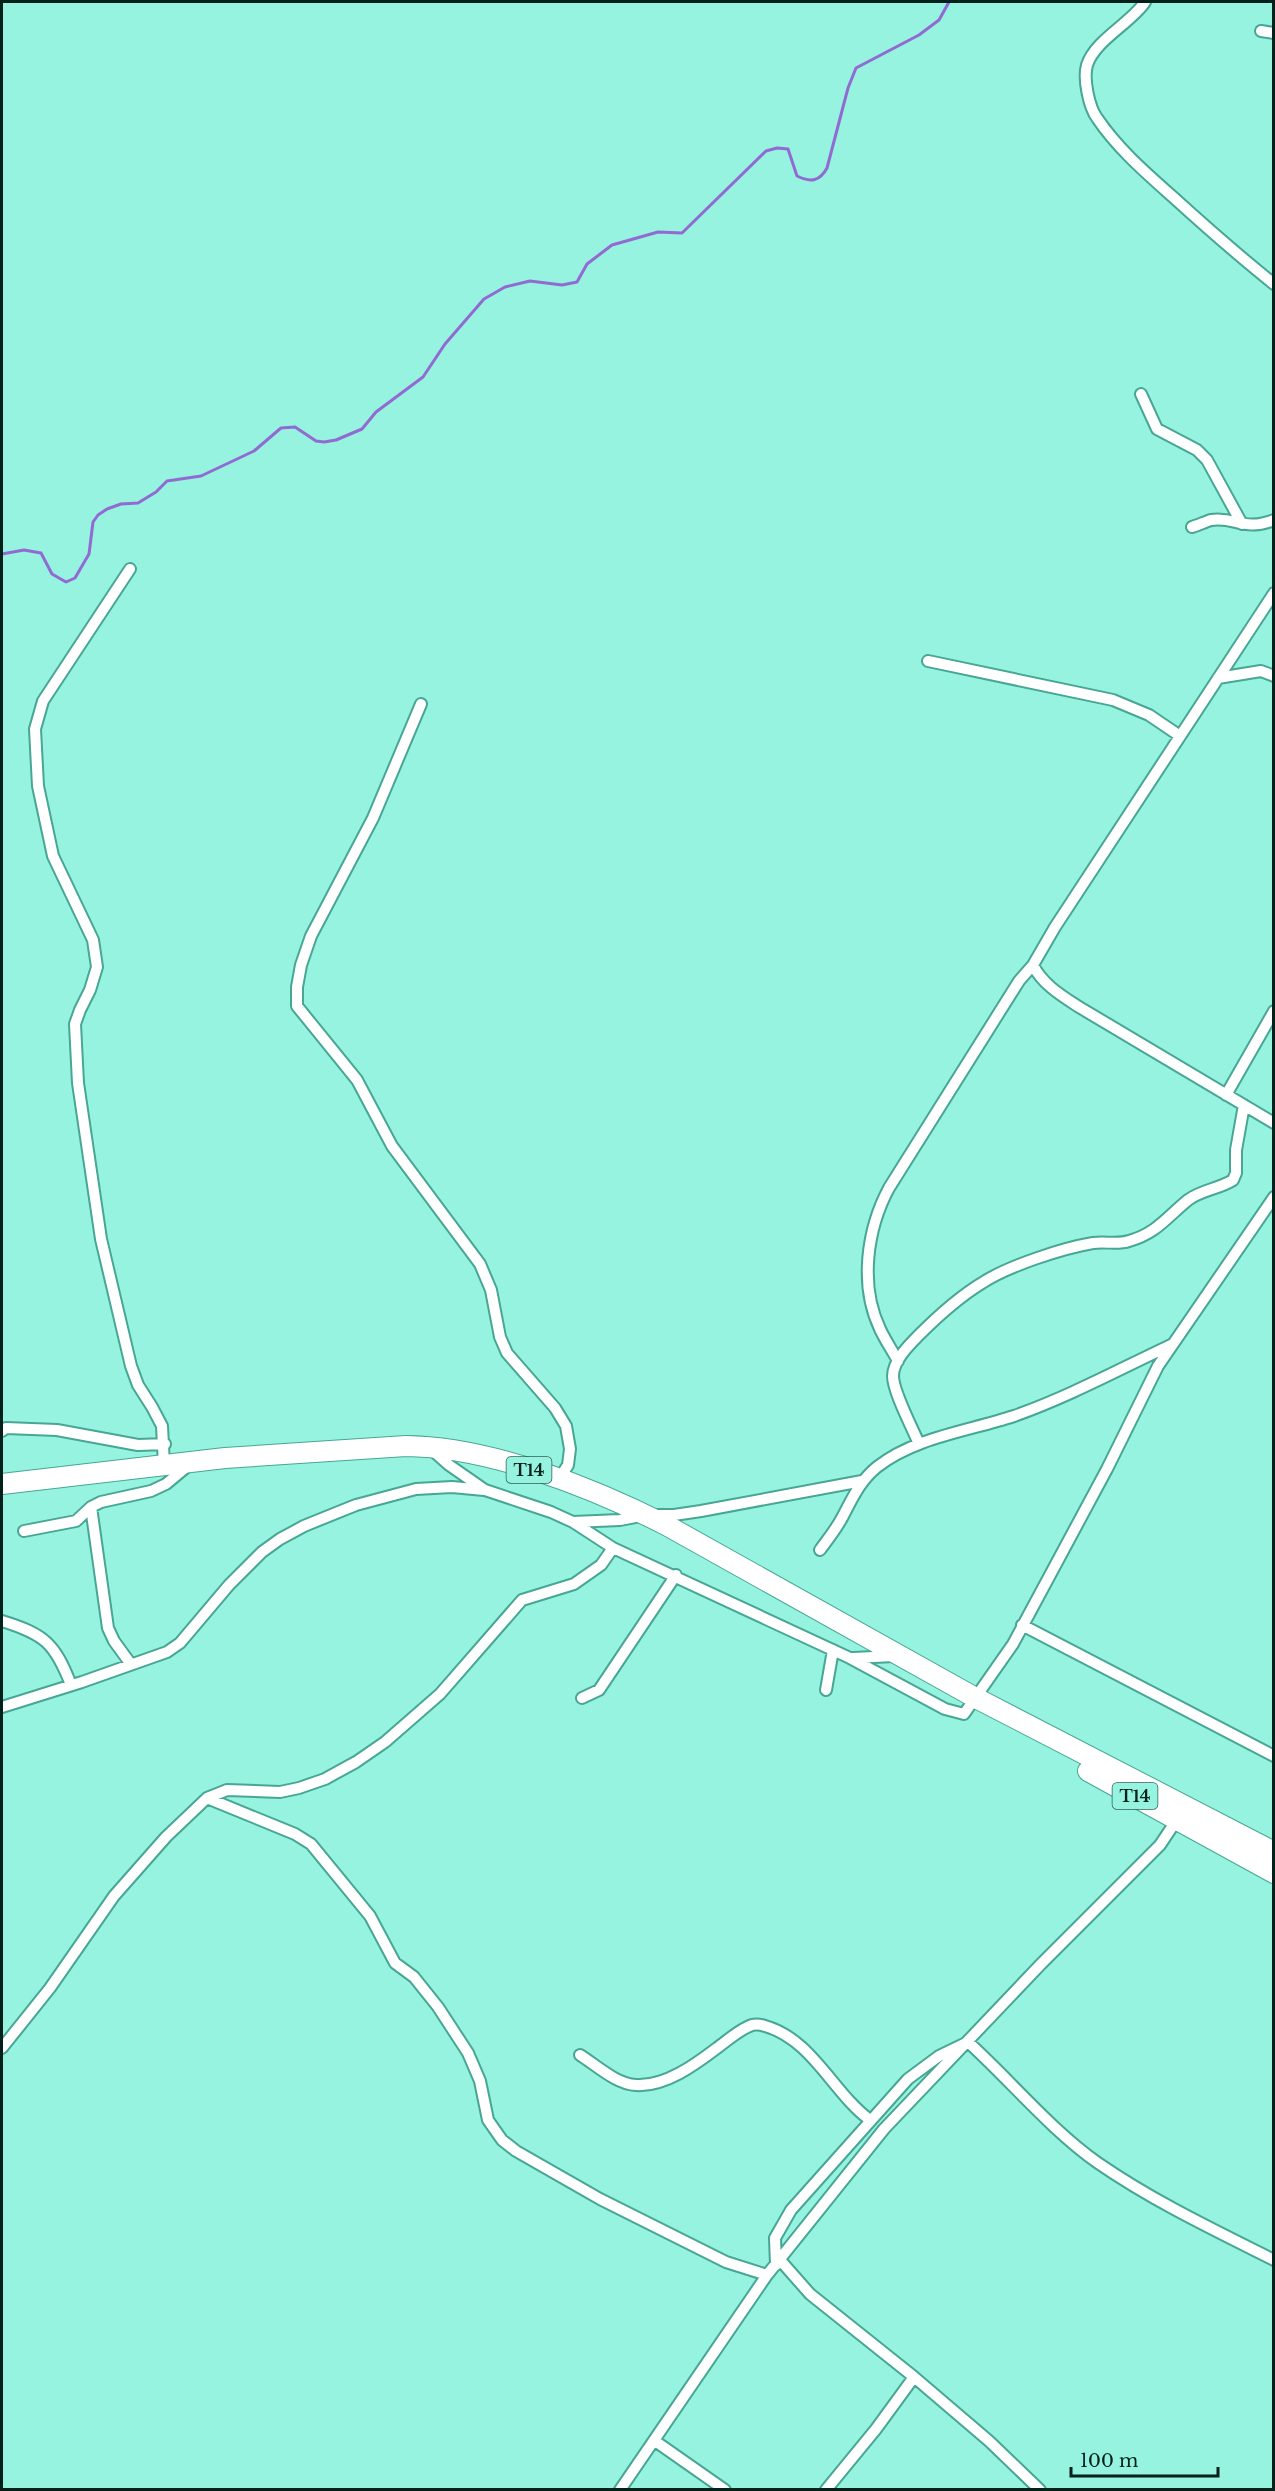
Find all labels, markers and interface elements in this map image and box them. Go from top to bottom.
road number: T14 [506,1457,552,1483]
road number: T14 [1112,1783,1158,1809]
scale bar [1071,2440,1218,2478]
text: 100 m [1080,2450,1138,2472]

